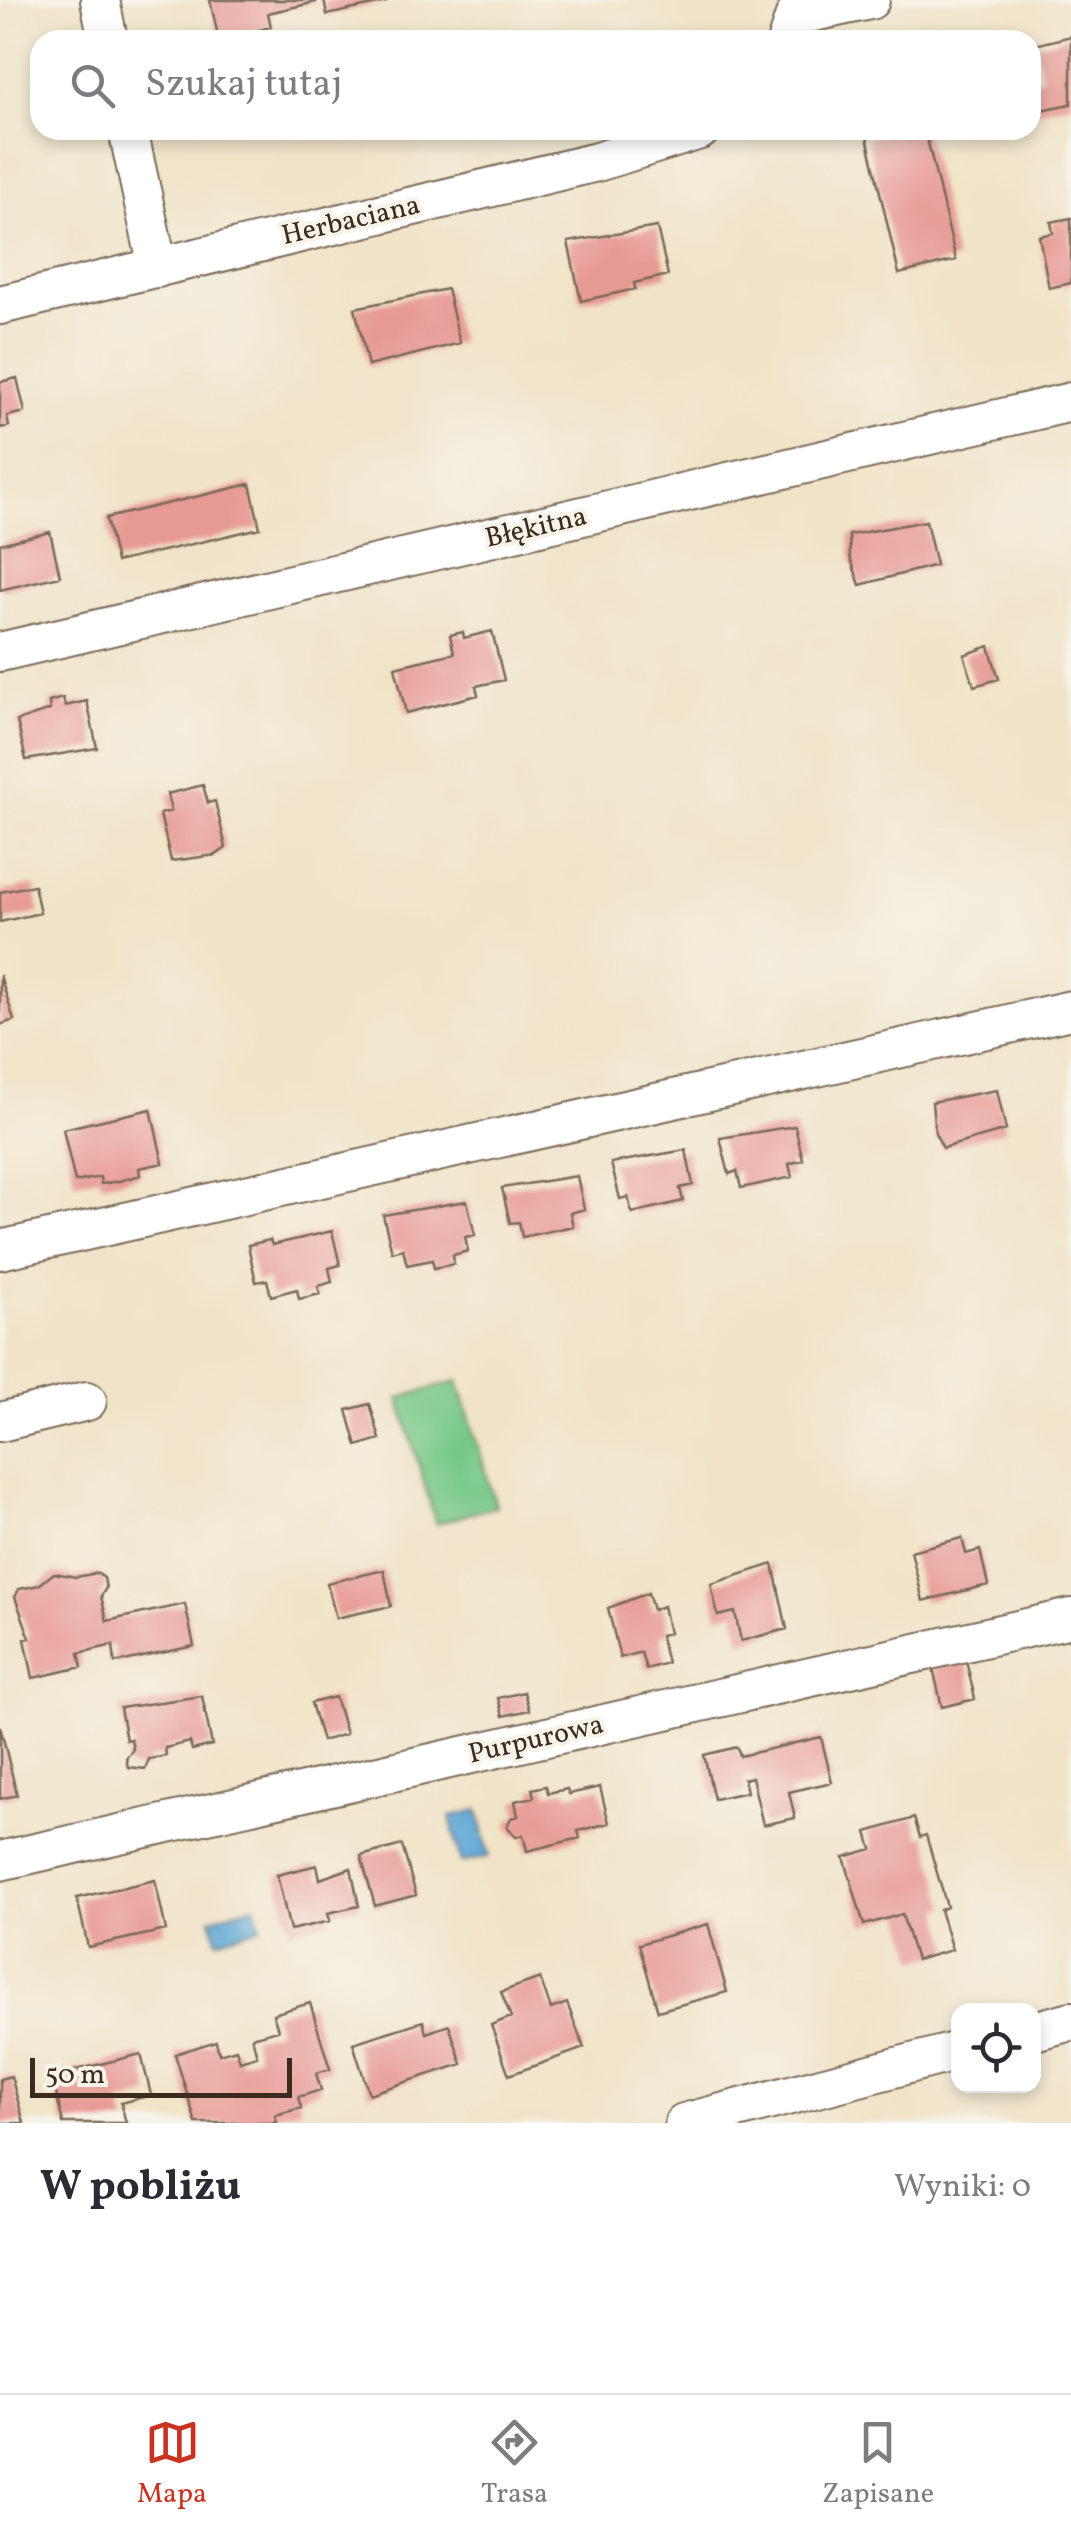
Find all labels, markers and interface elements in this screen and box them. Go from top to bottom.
search box [30,30,1041,140]
icon: search [65,58,120,113]
text: Szukaj tutaj [145,59,342,112]
street label: Herbaciana [278,186,424,256]
street label: Błękitna [481,497,591,559]
street label: Purpurowa [465,1706,607,1774]
map controls [951,2003,1041,2093]
button: locate [951,2003,1041,2093]
scale bar [30,2053,292,2098]
text: 50 m [45,2056,105,2095]
text: W pobliżu [40,2159,241,2218]
text: Wyniki: 0 [894,2166,1031,2210]
tab: Mapa [137,2415,207,2514]
tab: Trasa [481,2415,548,2514]
tab: Zapisane [822,2415,934,2514]

